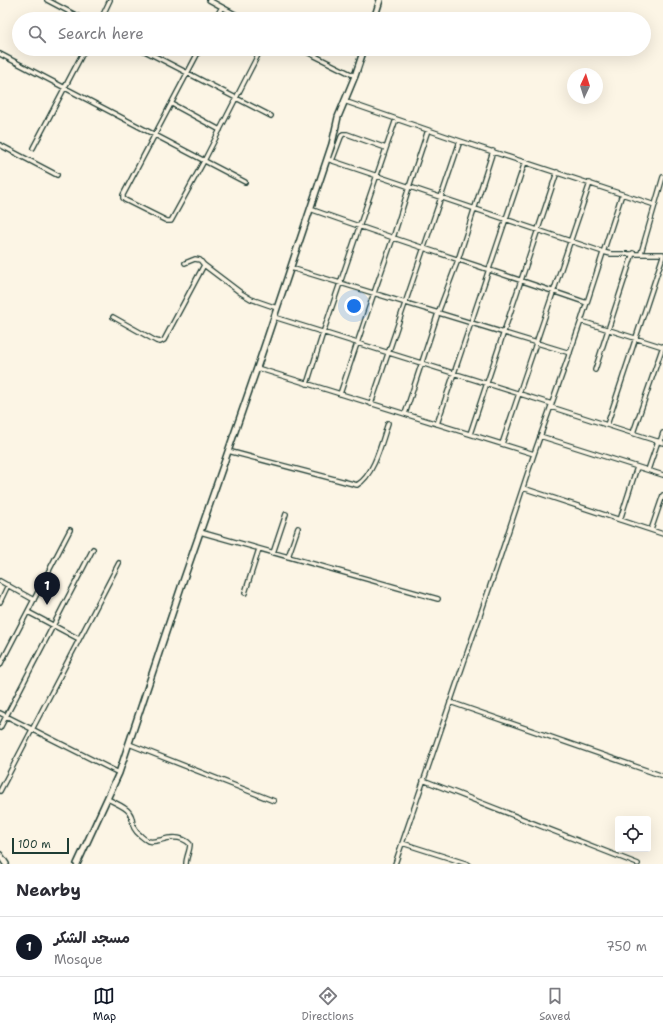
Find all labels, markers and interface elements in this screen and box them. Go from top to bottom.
search box [12,12,651,56]
icon: search [26,23,48,45]
text: Search here [58,24,144,44]
north arrow [567,68,603,104]
your location [344,296,364,316]
pin: 1 [34,572,60,605]
map controls [615,816,651,852]
button: locate [615,816,651,852]
scale bar [12,836,69,855]
text: 100 m [18,837,51,852]
text: Nearby [16,879,81,901]
text: مسجد الشكر [54,928,130,948]
text: 1 [26,938,32,955]
text: 750 m [606,938,647,955]
text: Mosque [54,951,103,968]
tab: Map [93,985,116,1024]
tab: Directions [301,985,354,1024]
tab: Saved [539,985,570,1024]

